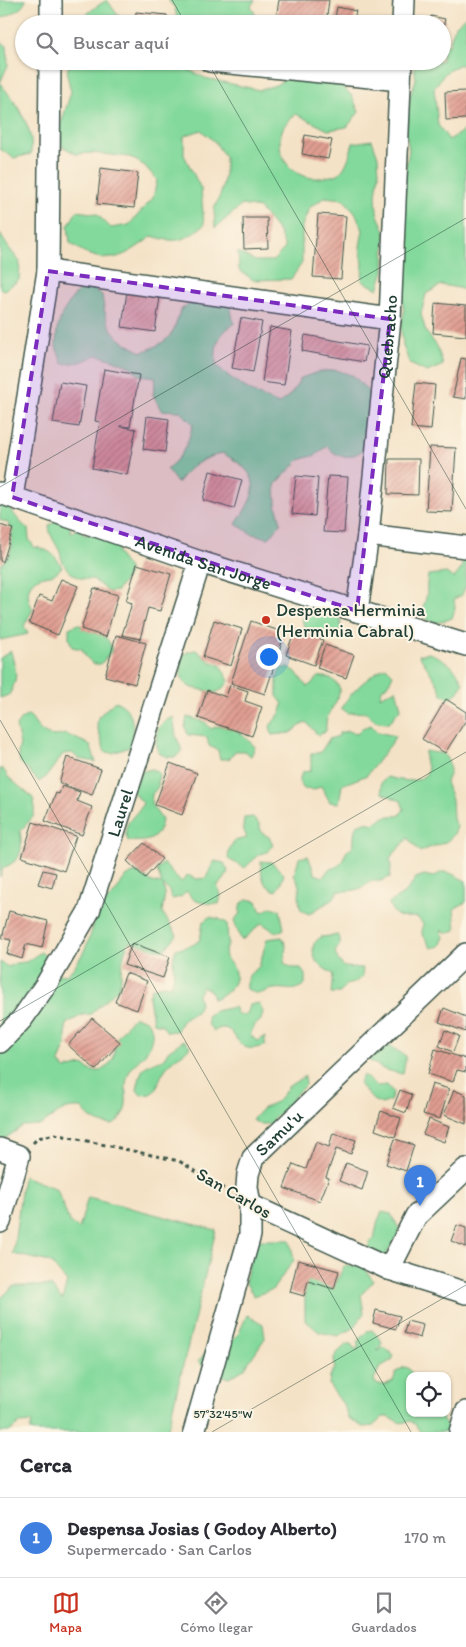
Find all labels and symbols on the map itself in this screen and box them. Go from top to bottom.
street label: Quebracho [373,294,402,380]
street label: Avenida San Jorge [133,530,274,595]
place label: Despensa Herminia (Herminia Cabral) [276,599,426,642]
marker: Despensa Herminia (Herminia Cabral) [260,614,272,626]
your location [256,644,282,670]
street label: Laurel [102,786,138,840]
street label: Samu'u [251,1105,308,1161]
street label: San Carlos [192,1163,276,1223]
pin: 1 [404,1165,436,1206]
text: 57°32'45"W [193,1407,253,1421]

